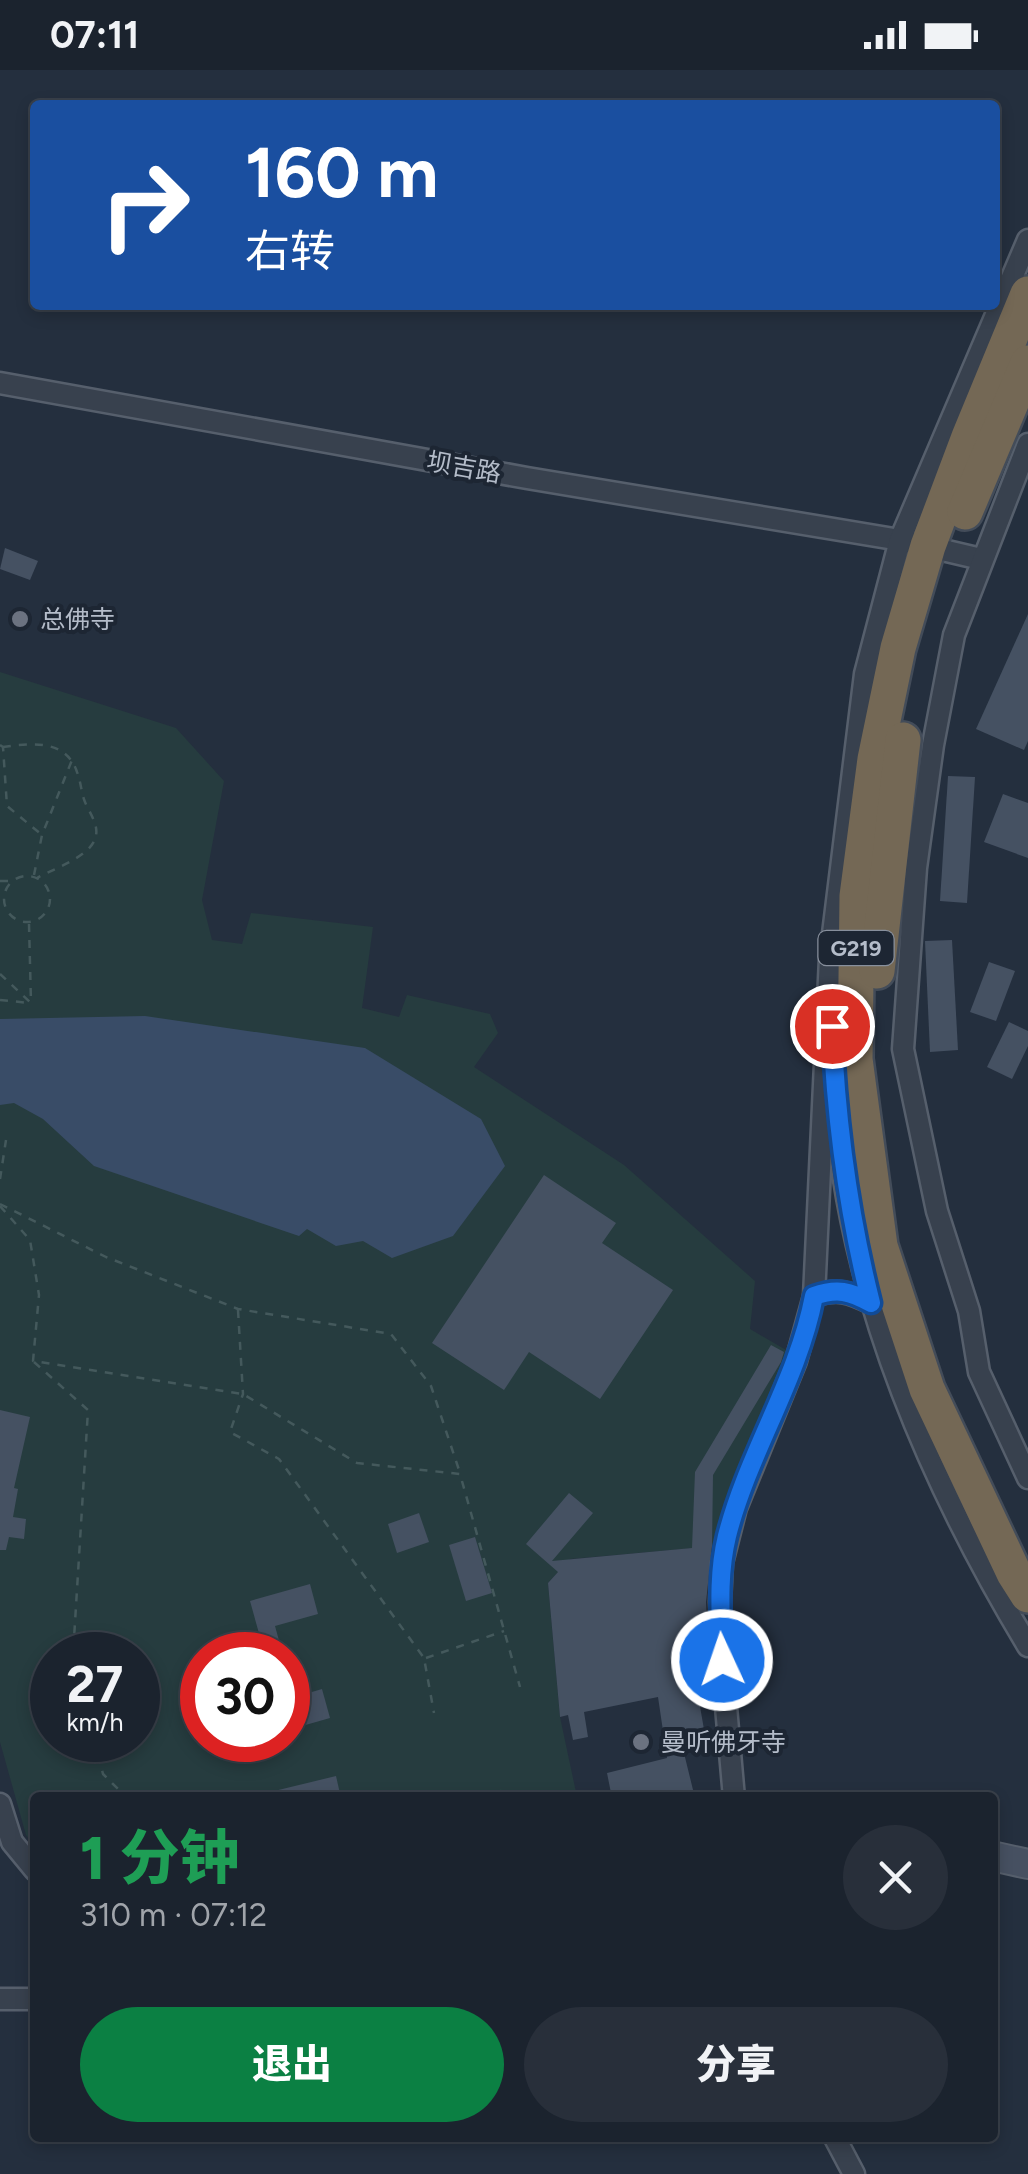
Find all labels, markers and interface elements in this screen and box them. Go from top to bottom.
text: 07:11 [50,12,139,58]
text: 160 m [245,130,438,215]
icon: right [80,140,210,270]
text: 右转 [245,224,335,278]
street label: 坝吉路 [424,446,504,488]
place label: 总佛寺 [40,604,115,634]
marker: 总佛寺 [9,608,31,630]
road number: G219 [818,931,894,965]
pin [790,984,875,1069]
icon: arrive [805,999,860,1054]
position arrow [670,1608,774,1712]
speed limit sign: 30 [180,1632,310,1762]
text: 27 [67,1654,123,1715]
text: km/h [66,1707,124,1737]
place label: 曼听佛牙寺 [661,1727,786,1757]
marker: 曼听佛牙寺 [630,1731,652,1753]
text: 1 分钟 [80,1822,240,1894]
button: close [843,1825,948,1930]
text: 310 m · 07:12 [80,1896,267,1934]
button: 退出 [80,2007,504,2122]
button: 分享 [524,2007,948,2122]

